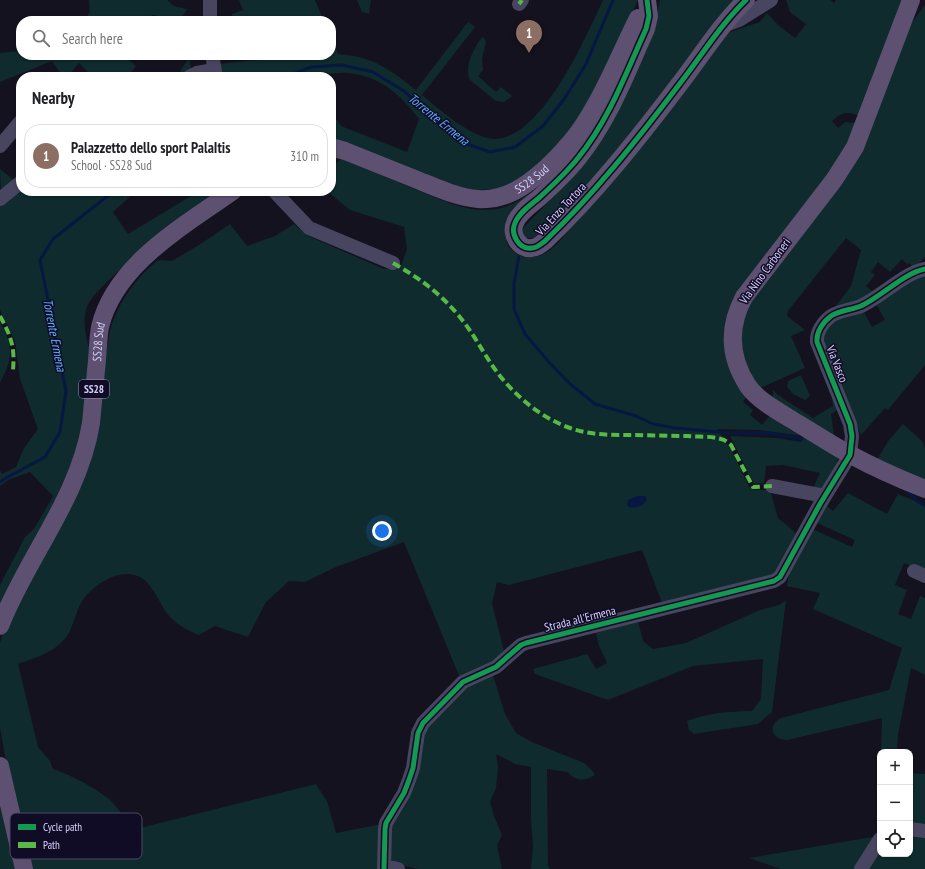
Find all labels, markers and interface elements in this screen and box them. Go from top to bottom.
search box [16,16,336,60]
pin: 1 [516,20,542,53]
icon: search [30,27,52,49]
text: Search here [62,29,123,48]
text: Nearby [32,87,75,109]
water label: Torrente Ermena [405,90,473,150]
text: Palazzetto dello sport PalaItis [71,138,230,157]
text: 1 [43,148,49,165]
text: 310 m [290,148,319,165]
text: School · SS28 Sud [71,157,152,174]
street label: SS28 Sud [512,161,552,197]
street label: Via Enzo Tortora [532,179,589,239]
street label: Via Nino Carboneri [735,235,793,307]
water label: Torrente Ermena [39,297,70,374]
street label: SS28 Sud [89,320,108,362]
street label: Via Vasco [823,342,852,384]
road number: SS28 [79,380,109,398]
your location [372,521,392,541]
street label: Strada all'Ermena [543,602,617,635]
map controls [877,749,913,857]
button: + [877,749,913,785]
button: − [877,785,913,821]
legend [10,813,142,859]
text: Cycle path [43,820,82,834]
button: locate [877,821,913,857]
text: Path [43,838,60,852]

